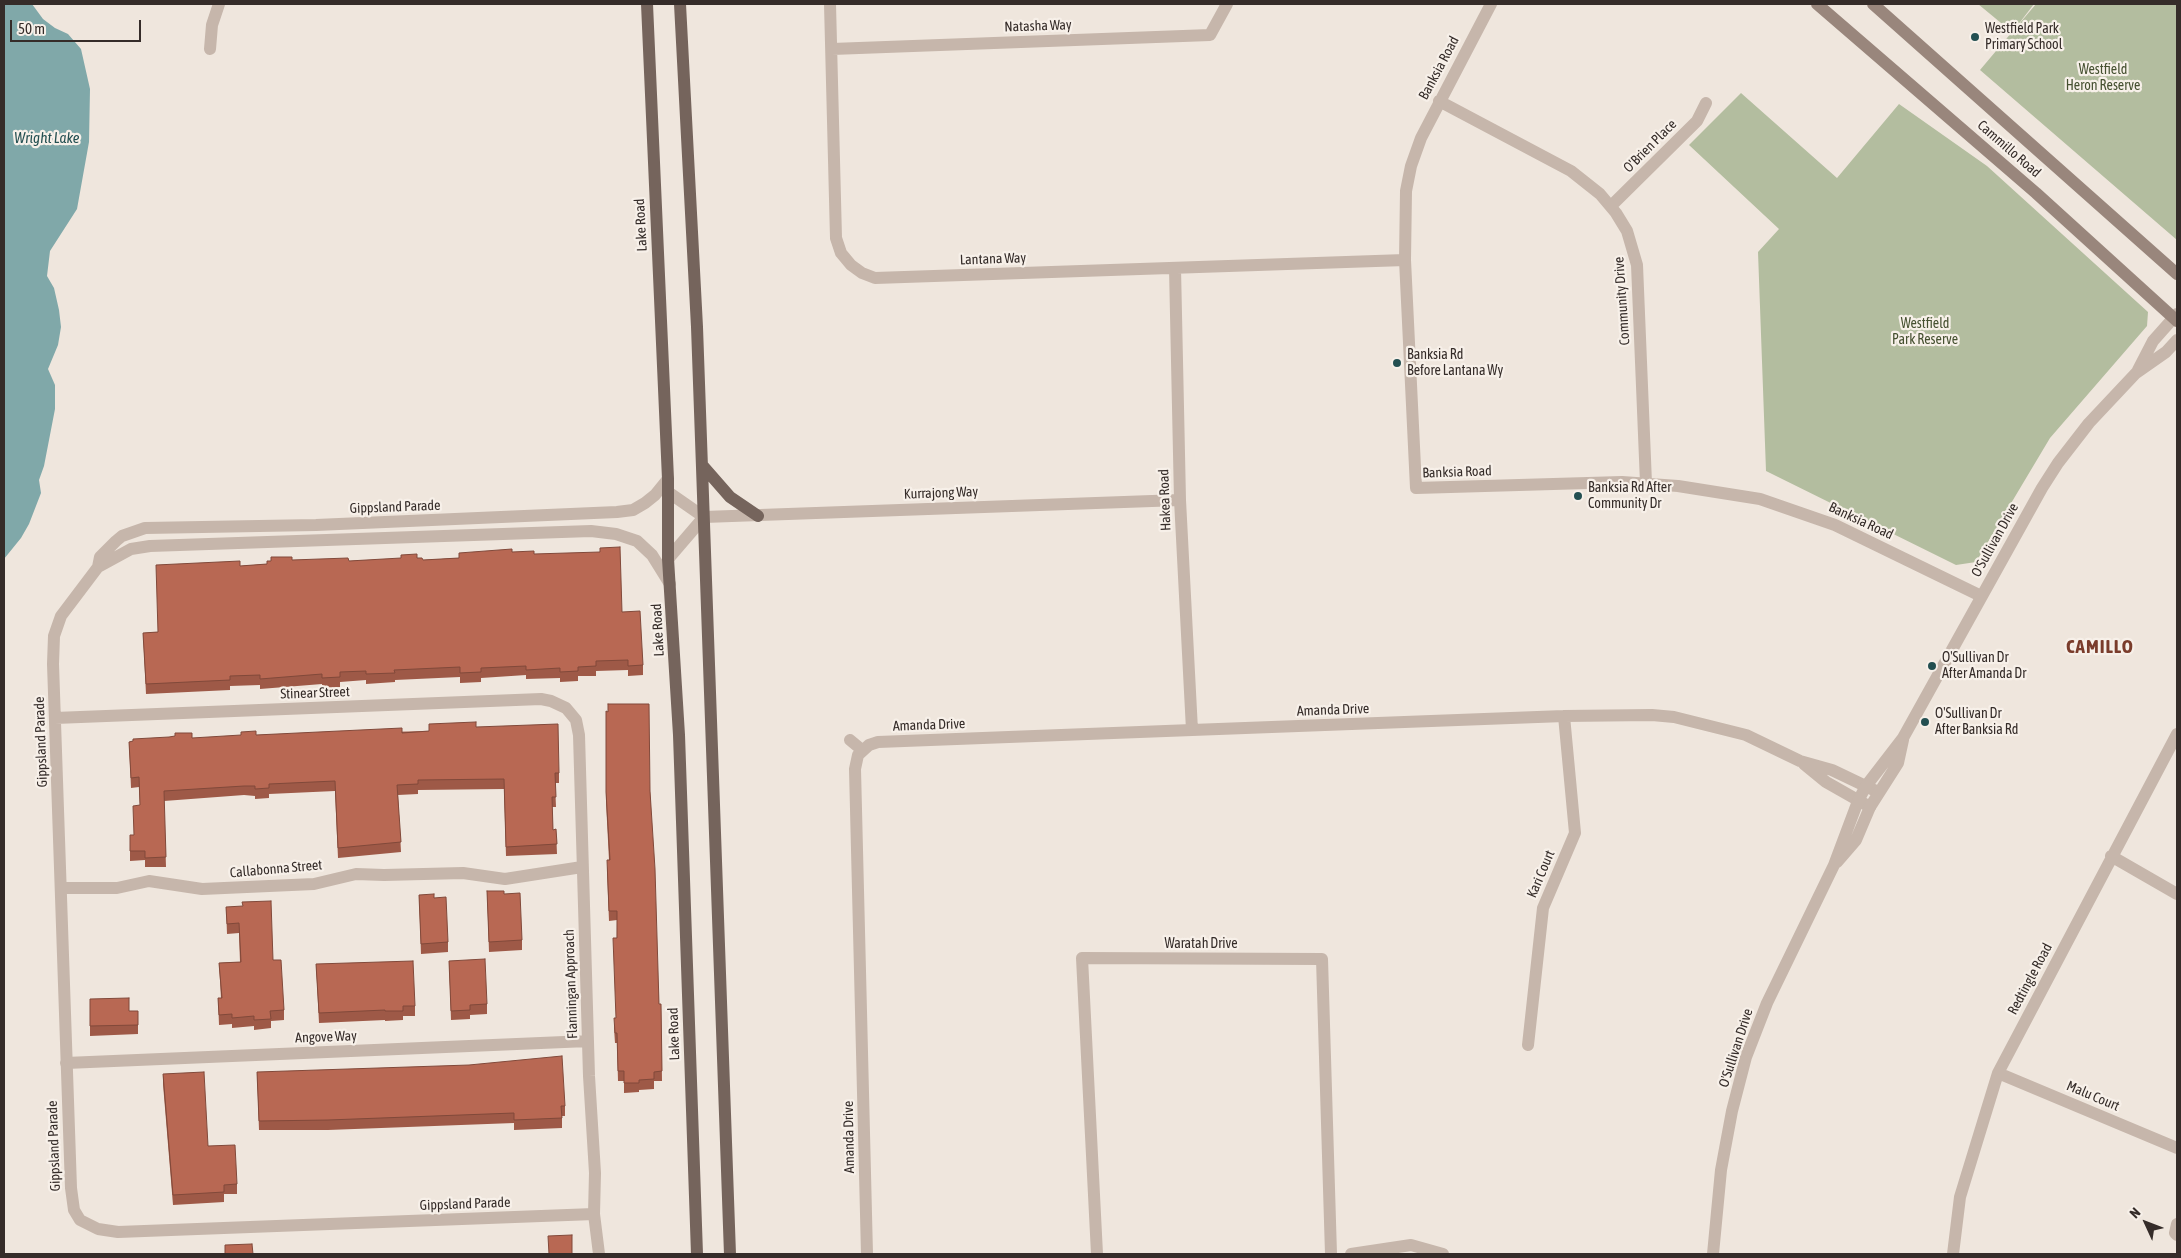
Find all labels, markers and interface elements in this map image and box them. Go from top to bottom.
scale bar [12,10,144,42]
street label: Natasha Way [1004,16,1072,36]
text: 50 m [18,20,45,37]
place label: Westfield Park Primary School [1985,21,2062,54]
marker: Westfield Park Primary School [1969,31,1981,43]
street label: Banksia Road [1415,33,1463,103]
park label: Westfield Heron Reserve [2066,62,2140,94]
street label: O'Brien Place [1620,116,1680,176]
street label: Cammillo Road [1974,117,2044,181]
water label: Wright Lake [14,129,80,147]
street label: Lake Road [631,198,651,252]
street label: Lantana Way [959,249,1027,269]
street label: Community Drive [1611,256,1633,346]
park label: Westfield Park Reserve [1892,316,1958,348]
place label: Banksia Rd Before Lantana Wy [1407,347,1503,380]
marker: Banksia Rd Before Lantana Wy [1391,357,1403,369]
street label: Banksia Road [1422,462,1492,482]
street label: Hakea Road [1156,469,1174,531]
place label: Banksia Rd After Community Dr [1588,480,1671,512]
street label: Kurrajong Way [903,483,979,503]
marker: Banksia Rd After Community Dr [1572,490,1584,502]
street label: Gippsland Parade [349,497,441,517]
street label: Banksia Road [1826,499,1896,543]
street label: O'Sullivan Drive [1968,500,2022,580]
street label: Lake Road [648,603,668,657]
district label: CAMILLO [2065,636,2135,658]
place label: O'Sullivan Dr After Amanda Dr [1942,650,2026,682]
marker: O'Sullivan Dr After Amanda Dr [1926,660,1938,672]
street label: Stinear Street [280,683,350,703]
street label: Gippsland Parade [31,696,51,788]
street label: Amanda Drive [1296,700,1370,720]
place label: O'Sullivan Dr After Banksia Rd [1935,706,2018,739]
street label: Amanda Drive [892,715,966,735]
marker: O'Sullivan Dr After Banksia Rd [1919,716,1931,728]
street label: Kari Court [1523,848,1559,900]
street label: Callabonna Street [229,857,323,881]
street label: Flanningan Approach [561,929,581,1039]
street label: Waratah Drive [1164,936,1238,952]
street label: Redtingle Road [2004,940,2056,1018]
street label: Lake Road [665,1007,683,1061]
street label: O'Sullivan Drive [1715,1007,1757,1089]
street label: Angove Way [295,1028,357,1046]
street label: Malu Court [2064,1077,2122,1115]
street label: Gippsland Parade [44,1100,64,1192]
street label: Amanda Drive [840,1101,858,1173]
street label: Gippsland Parade [419,1194,511,1214]
north arrow [2121,1198,2171,1248]
text: N [2126,1204,2144,1221]

